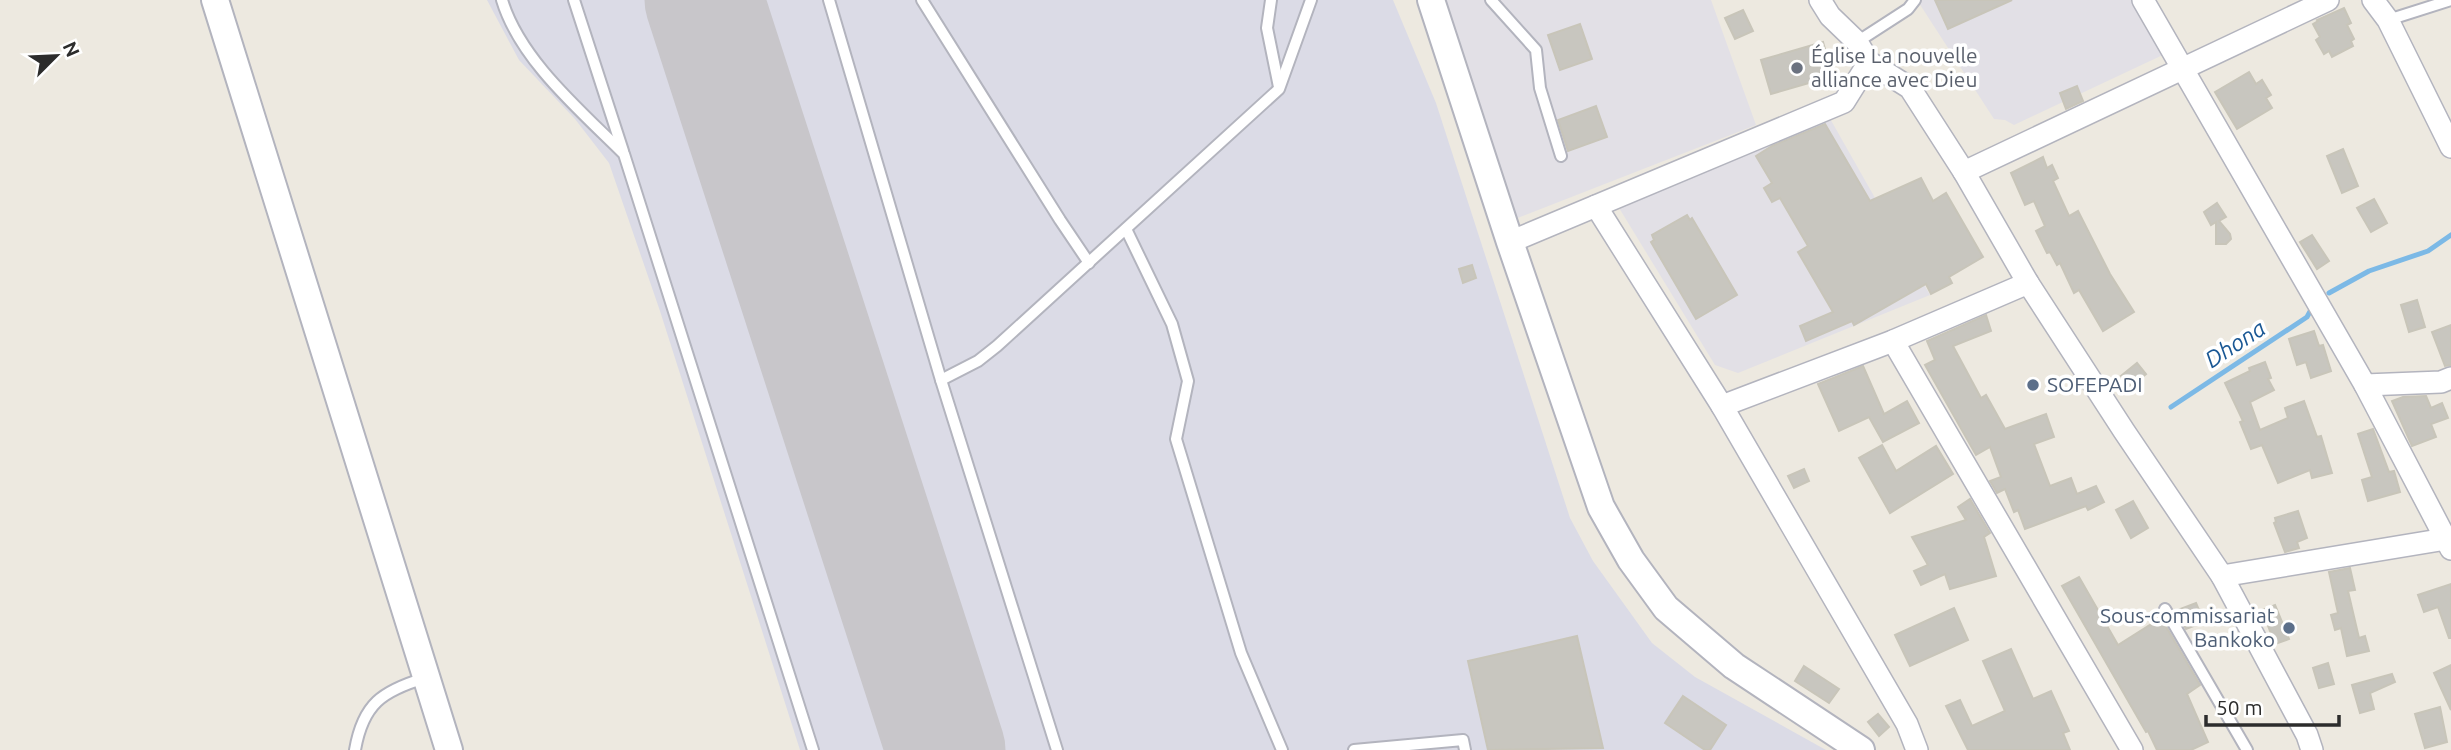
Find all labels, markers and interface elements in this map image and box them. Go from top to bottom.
north arrow [21,21,91,91]
text: N [59,38,84,60]
place label: Église La nouvelle alliance avec Dieu [1811,43,1978,91]
marker: Église La nouvelle alliance avec Dieu [1789,60,1805,76]
water label: Dhona [2200,315,2269,372]
place label: SOFEPADI [2047,372,2143,396]
marker: SOFEPADI [2025,377,2041,393]
place label: Sous-commissariat Bankoko [2100,603,2275,651]
marker: Sous-commissariat Bankoko [2281,620,2297,636]
scale bar [2206,684,2339,728]
text: 50 m [2216,695,2263,719]

